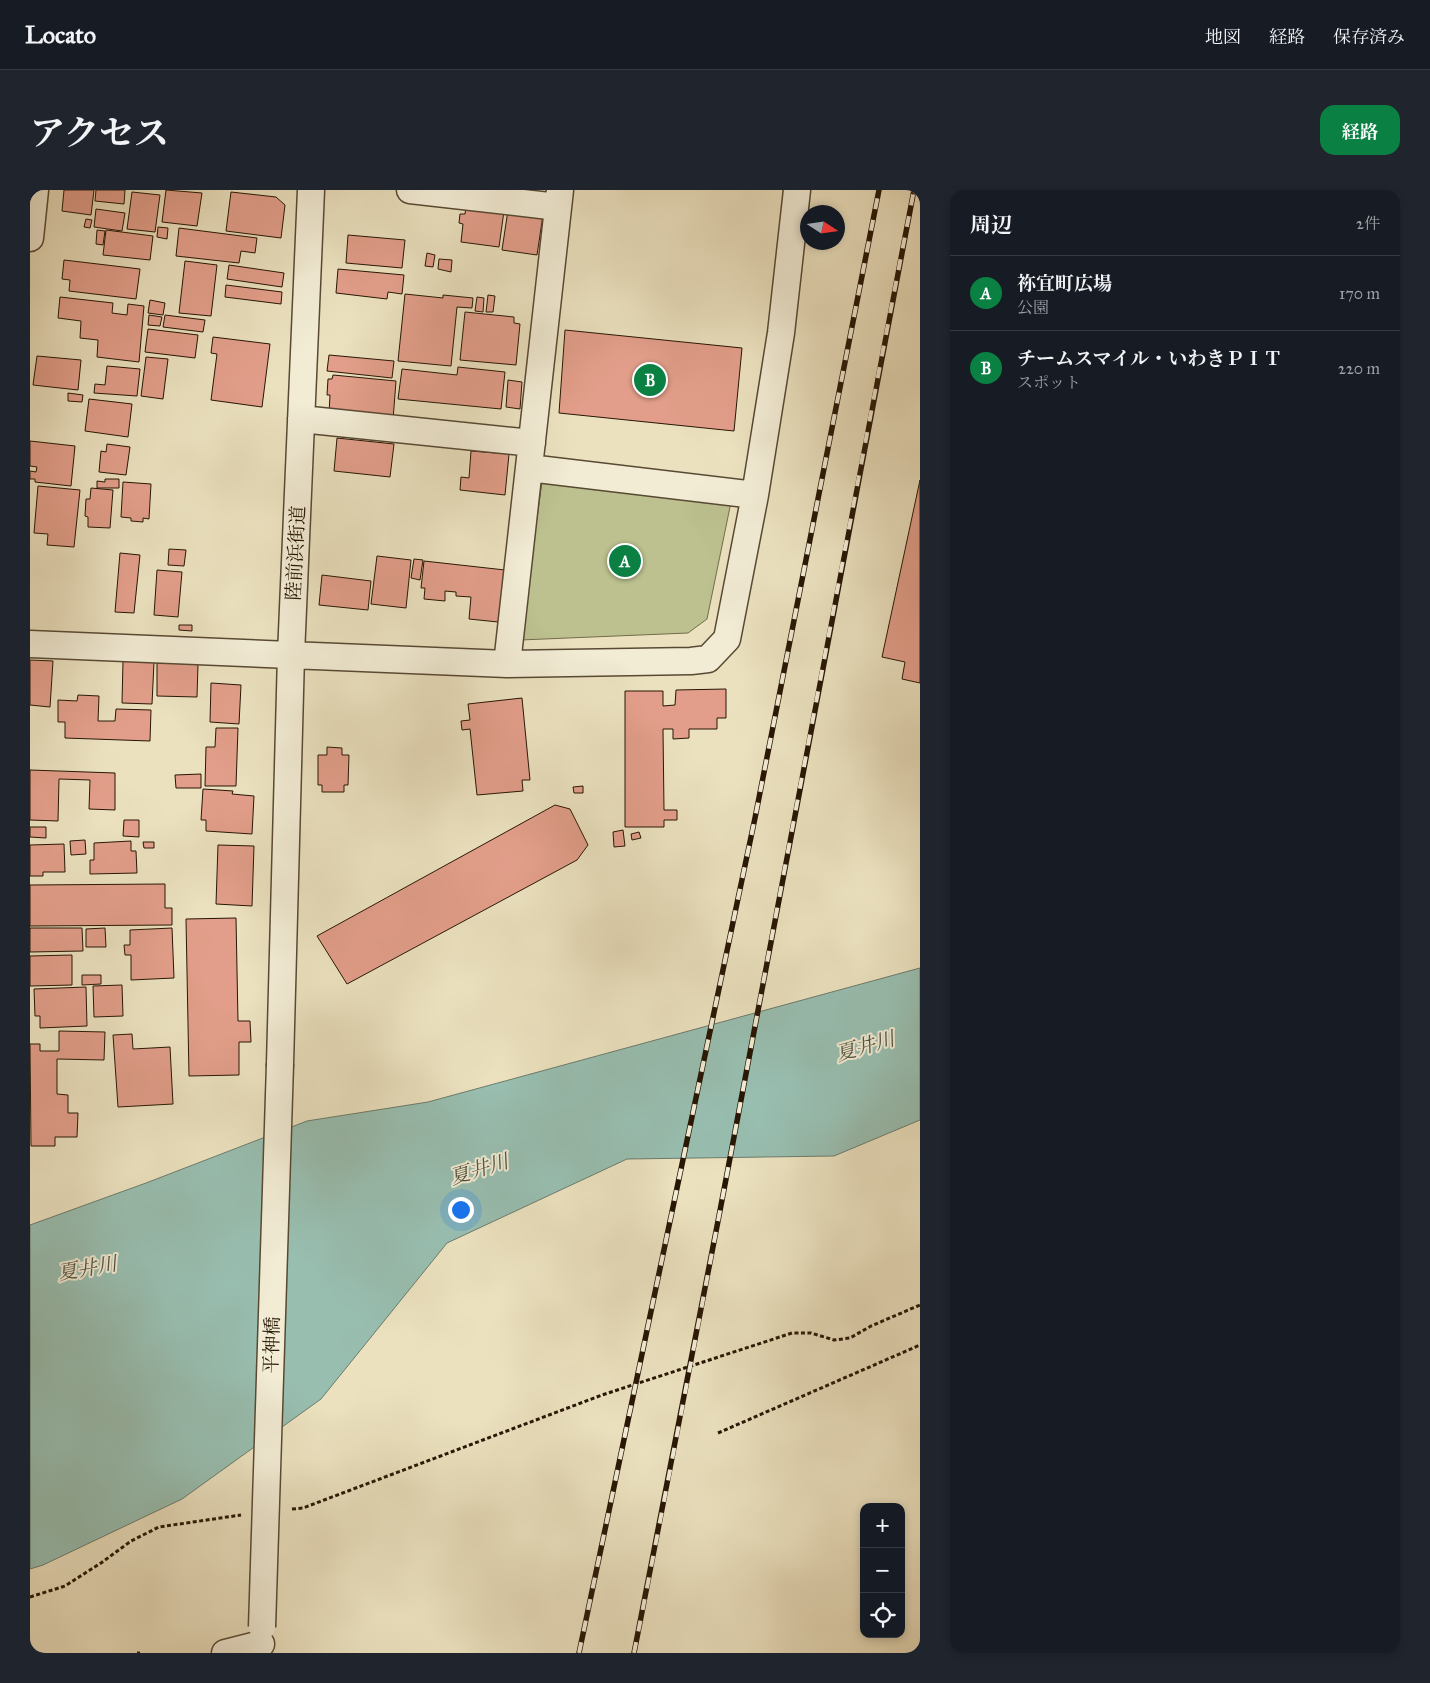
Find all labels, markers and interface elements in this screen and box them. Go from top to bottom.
text: Locato [25,20,96,50]
text: 地図 [1205,26,1241,48]
text: 経路 [1269,26,1305,48]
text: 保存済み [1333,26,1405,48]
button: 経路 [1320,105,1400,155]
text: アクセス [30,112,169,155]
north arrow [800,205,845,250]
text: 周辺 [970,212,1012,238]
text: 2件 [1356,214,1380,233]
text: 祢宜町広場 [1017,272,1112,295]
text: A [981,284,991,303]
text: 170 m [1339,284,1380,303]
text: 公園 [1017,298,1049,317]
text: チームスマイル・いわきＰＩＴ [1017,347,1282,370]
text: B [981,359,991,378]
text: 220 m [1338,359,1380,378]
pin: B [634,361,666,399]
text: スポット [1017,373,1081,392]
street label: 陸前浜街道 [282,505,309,601]
pin: A [609,542,641,580]
water label: 夏井川 [833,1026,899,1066]
water label: 夏井川 [447,1148,513,1189]
your location [448,1197,474,1223]
water label: 夏井川 [55,1251,121,1285]
street label: 平神橋 [259,1316,284,1374]
map controls [860,1503,905,1638]
button: + [860,1503,905,1548]
button: − [860,1548,905,1593]
button: locate [860,1593,905,1638]

